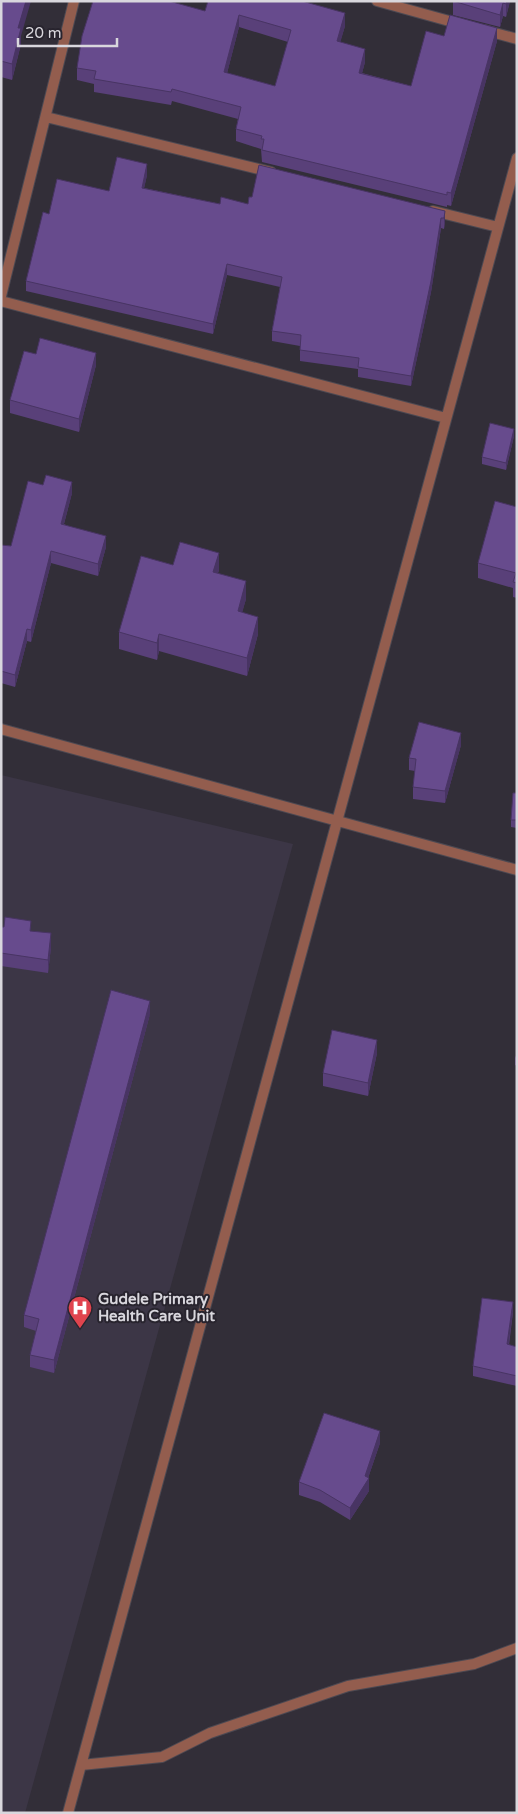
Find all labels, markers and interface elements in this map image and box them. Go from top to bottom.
scale bar [18,15,116,47]
text: 20 m [25,24,62,42]
place label: Gudele Primary Health Care Unit [98,1290,215,1325]
hospital icon: Gudele Primary Health Care Unit [67,1295,93,1329]

